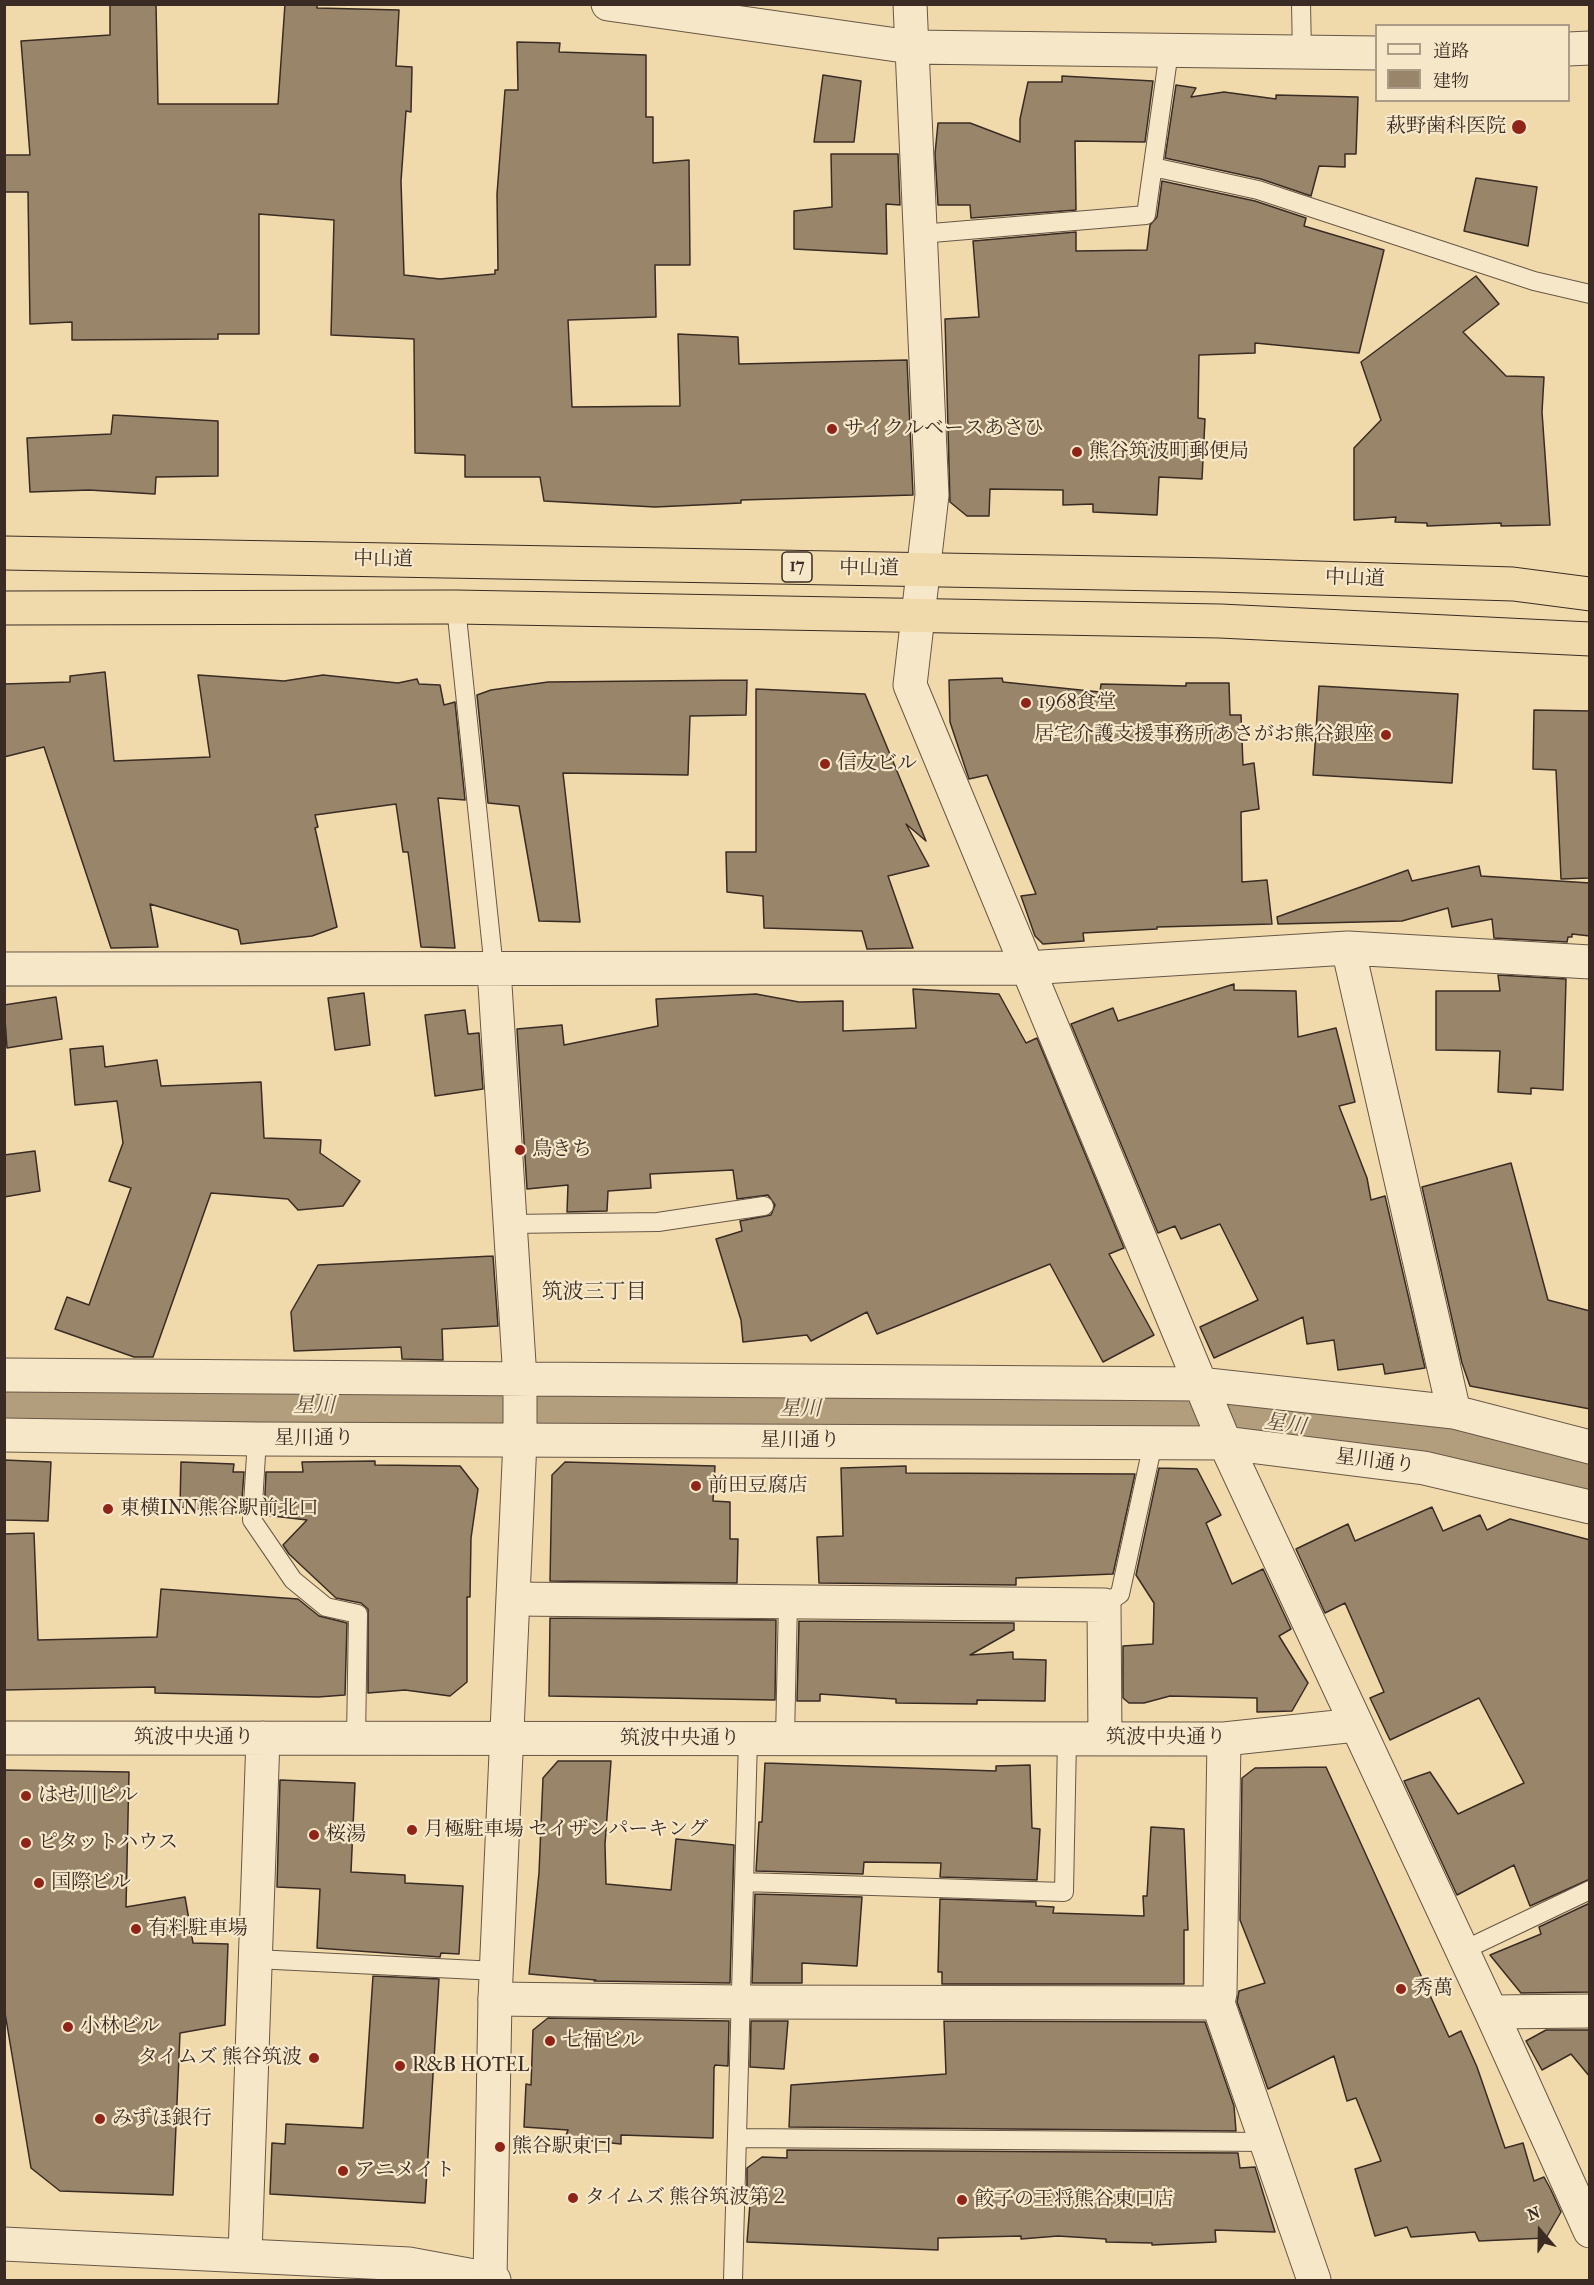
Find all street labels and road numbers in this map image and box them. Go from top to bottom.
street label: 中山道 [353,547,413,573]
road number: 17 [782,552,812,582]
street label: 中山道 [839,556,899,582]
street label: 中山道 [1325,566,1385,592]
street label: 星川通り [274,1427,354,1451]
street label: 星川通り [760,1429,840,1453]
street label: 星川通り [1334,1445,1416,1479]
street label: 筑波中央通り [134,1726,254,1750]
street label: 筑波中央通り [1106,1726,1226,1750]
street label: 筑波中央通り [620,1727,740,1751]

